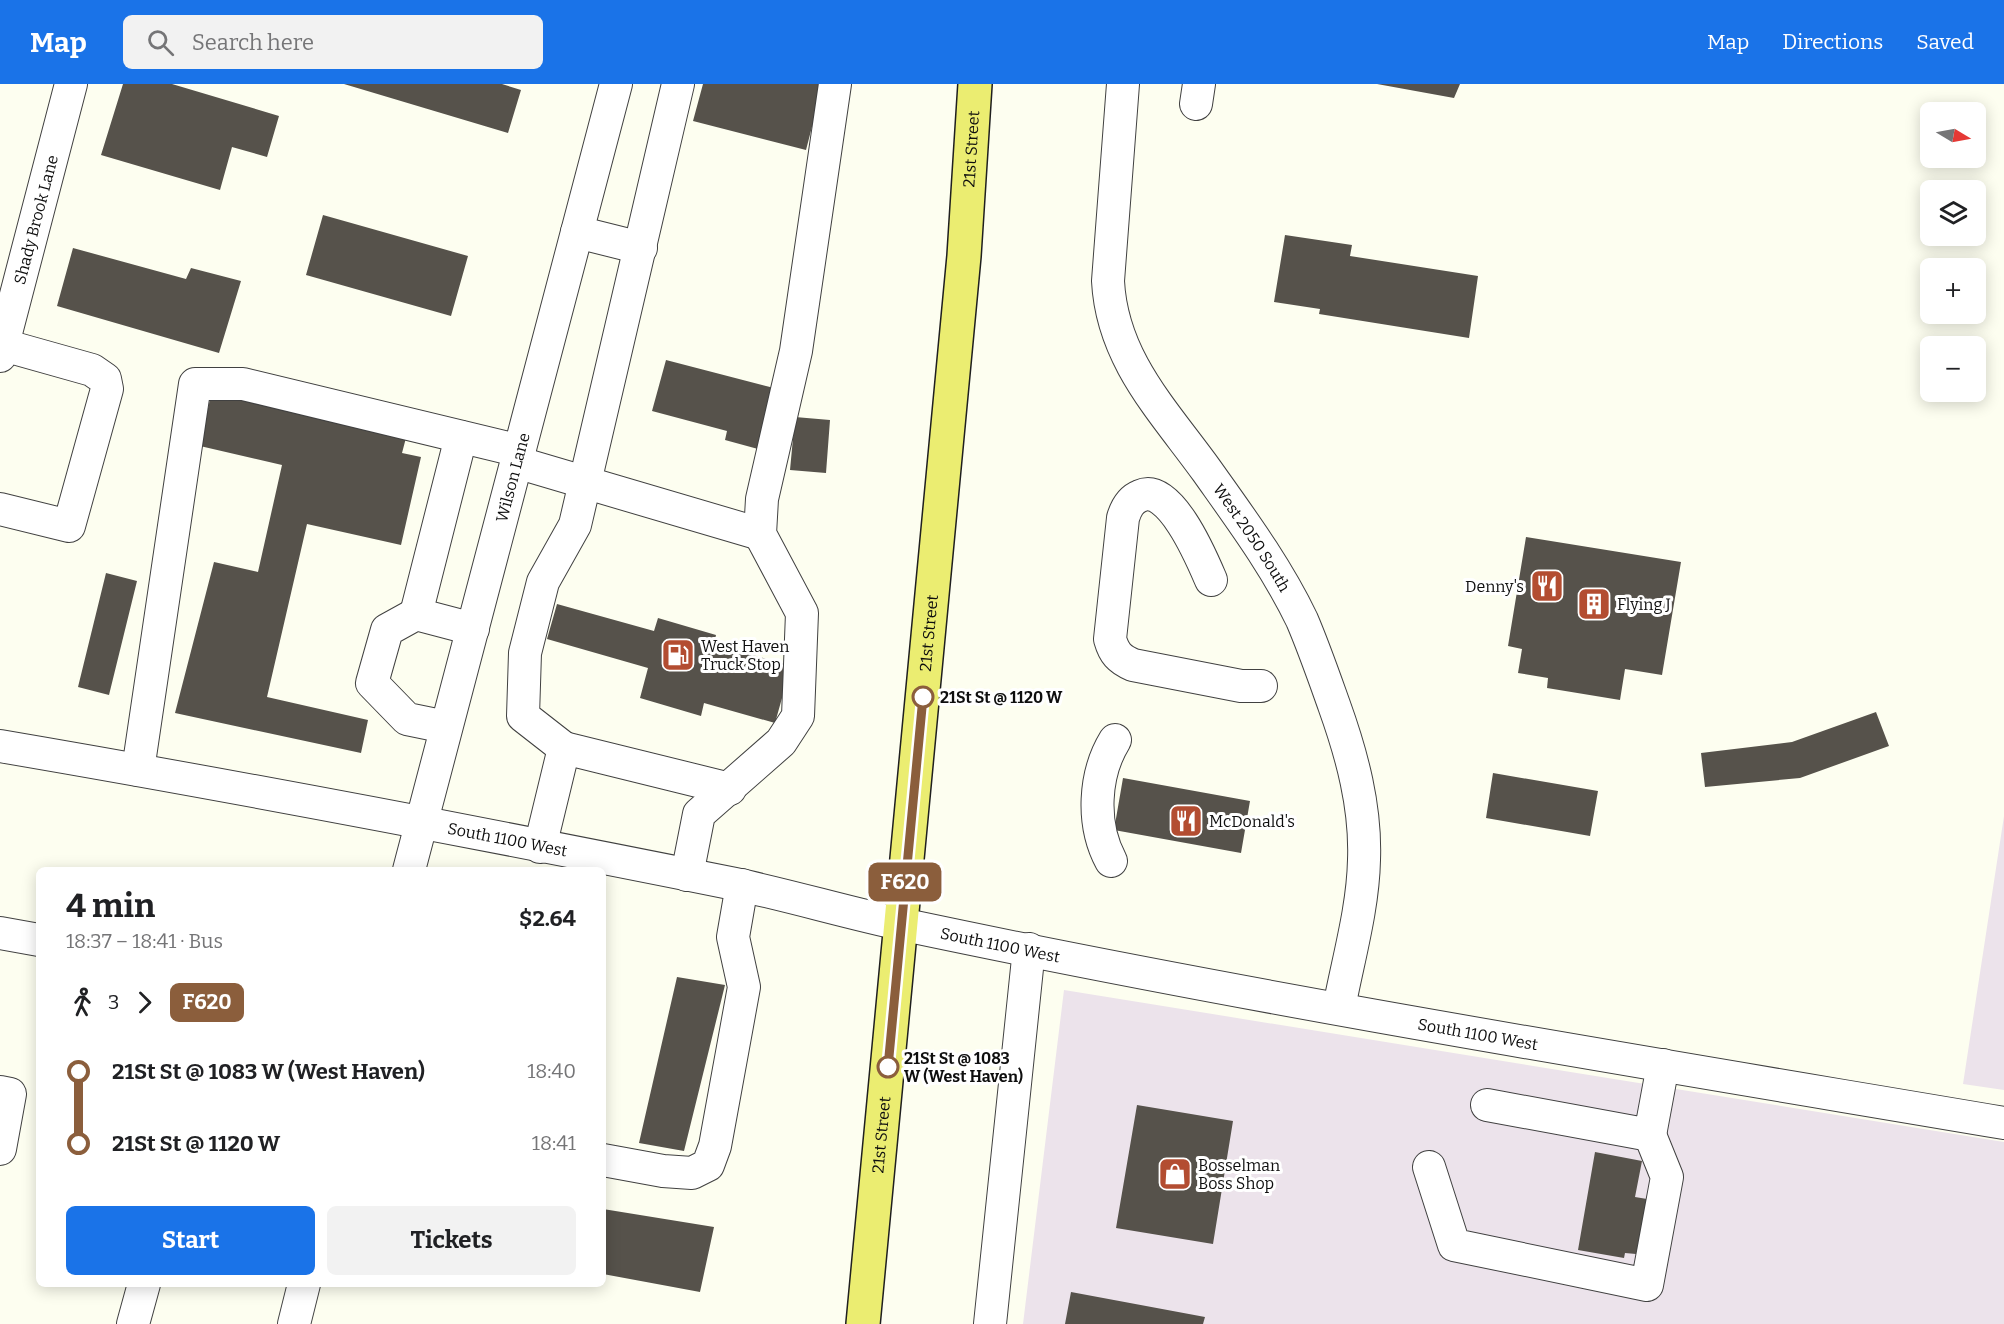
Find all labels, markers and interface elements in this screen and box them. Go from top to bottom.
search box [123,15,543,69]
text: Map [30,26,87,59]
icon: search [144,26,177,59]
text: Search here [192,29,314,56]
text: Map [1707,29,1749,55]
text: Directions [1782,29,1883,55]
text: Saved [1916,29,1974,55]
north arrow [1920,102,1986,168]
map controls [1920,102,1986,402]
street label: 21st Street [959,110,983,188]
street label: Shady Brook Lane [10,153,62,286]
button: layers [1920,180,1986,246]
button: + [1920,258,1986,324]
button: − [1920,336,1986,402]
street label: Wilson Lane [492,431,533,524]
street label: West 2050 South [1209,480,1295,595]
restaurant icon: Denny's [1529,568,1565,604]
place label: Denny's [1465,577,1524,596]
building icon: Flying J [1576,586,1612,622]
street label: 21st Street [915,594,941,672]
place label: Flying J [1617,595,1671,614]
fuel station icon: West Haven Truck Stop [660,637,696,673]
place label: West Haven Truck Stop [701,637,789,674]
marker: 21St St @ 1120 W [912,686,934,708]
place label: 21St St @ 1120 W [940,688,1063,707]
restaurant icon: McDonald's [1168,803,1204,839]
place label: McDonald's [1209,812,1295,831]
street label: South 1100 West [446,818,569,860]
line badge: F620 [863,862,947,902]
text: F620 [880,869,930,895]
text: 4 min [66,886,155,926]
text: $2.64 [519,905,576,932]
street label: South 1100 West [939,923,1062,966]
text: 18:37 – 18:41 · Bus [66,929,223,953]
icon: walk [66,986,99,1019]
icon: forward [128,986,161,1019]
text: F620 [182,989,232,1015]
text: 3 [108,990,119,1014]
street label: South 1100 West [1416,1014,1540,1054]
place label: 21St St @ 1083 W (West Haven) [904,1049,1023,1086]
marker: 21St St @ 1083 W (West Haven) [877,1056,899,1078]
text: 21St St @ 1083 W (West Haven) [112,1058,425,1085]
text: 18:40 [527,1059,576,1083]
street label: 21st Street [868,1095,894,1174]
text: 21St St @ 1120 W [112,1130,280,1157]
text: 18:41 [532,1131,576,1155]
shop icon: Bosselman Boss Shop [1157,1156,1193,1192]
place label: Bosselman Boss Shop [1198,1156,1280,1193]
button: Start [66,1206,315,1275]
button: Tickets [327,1206,576,1275]

